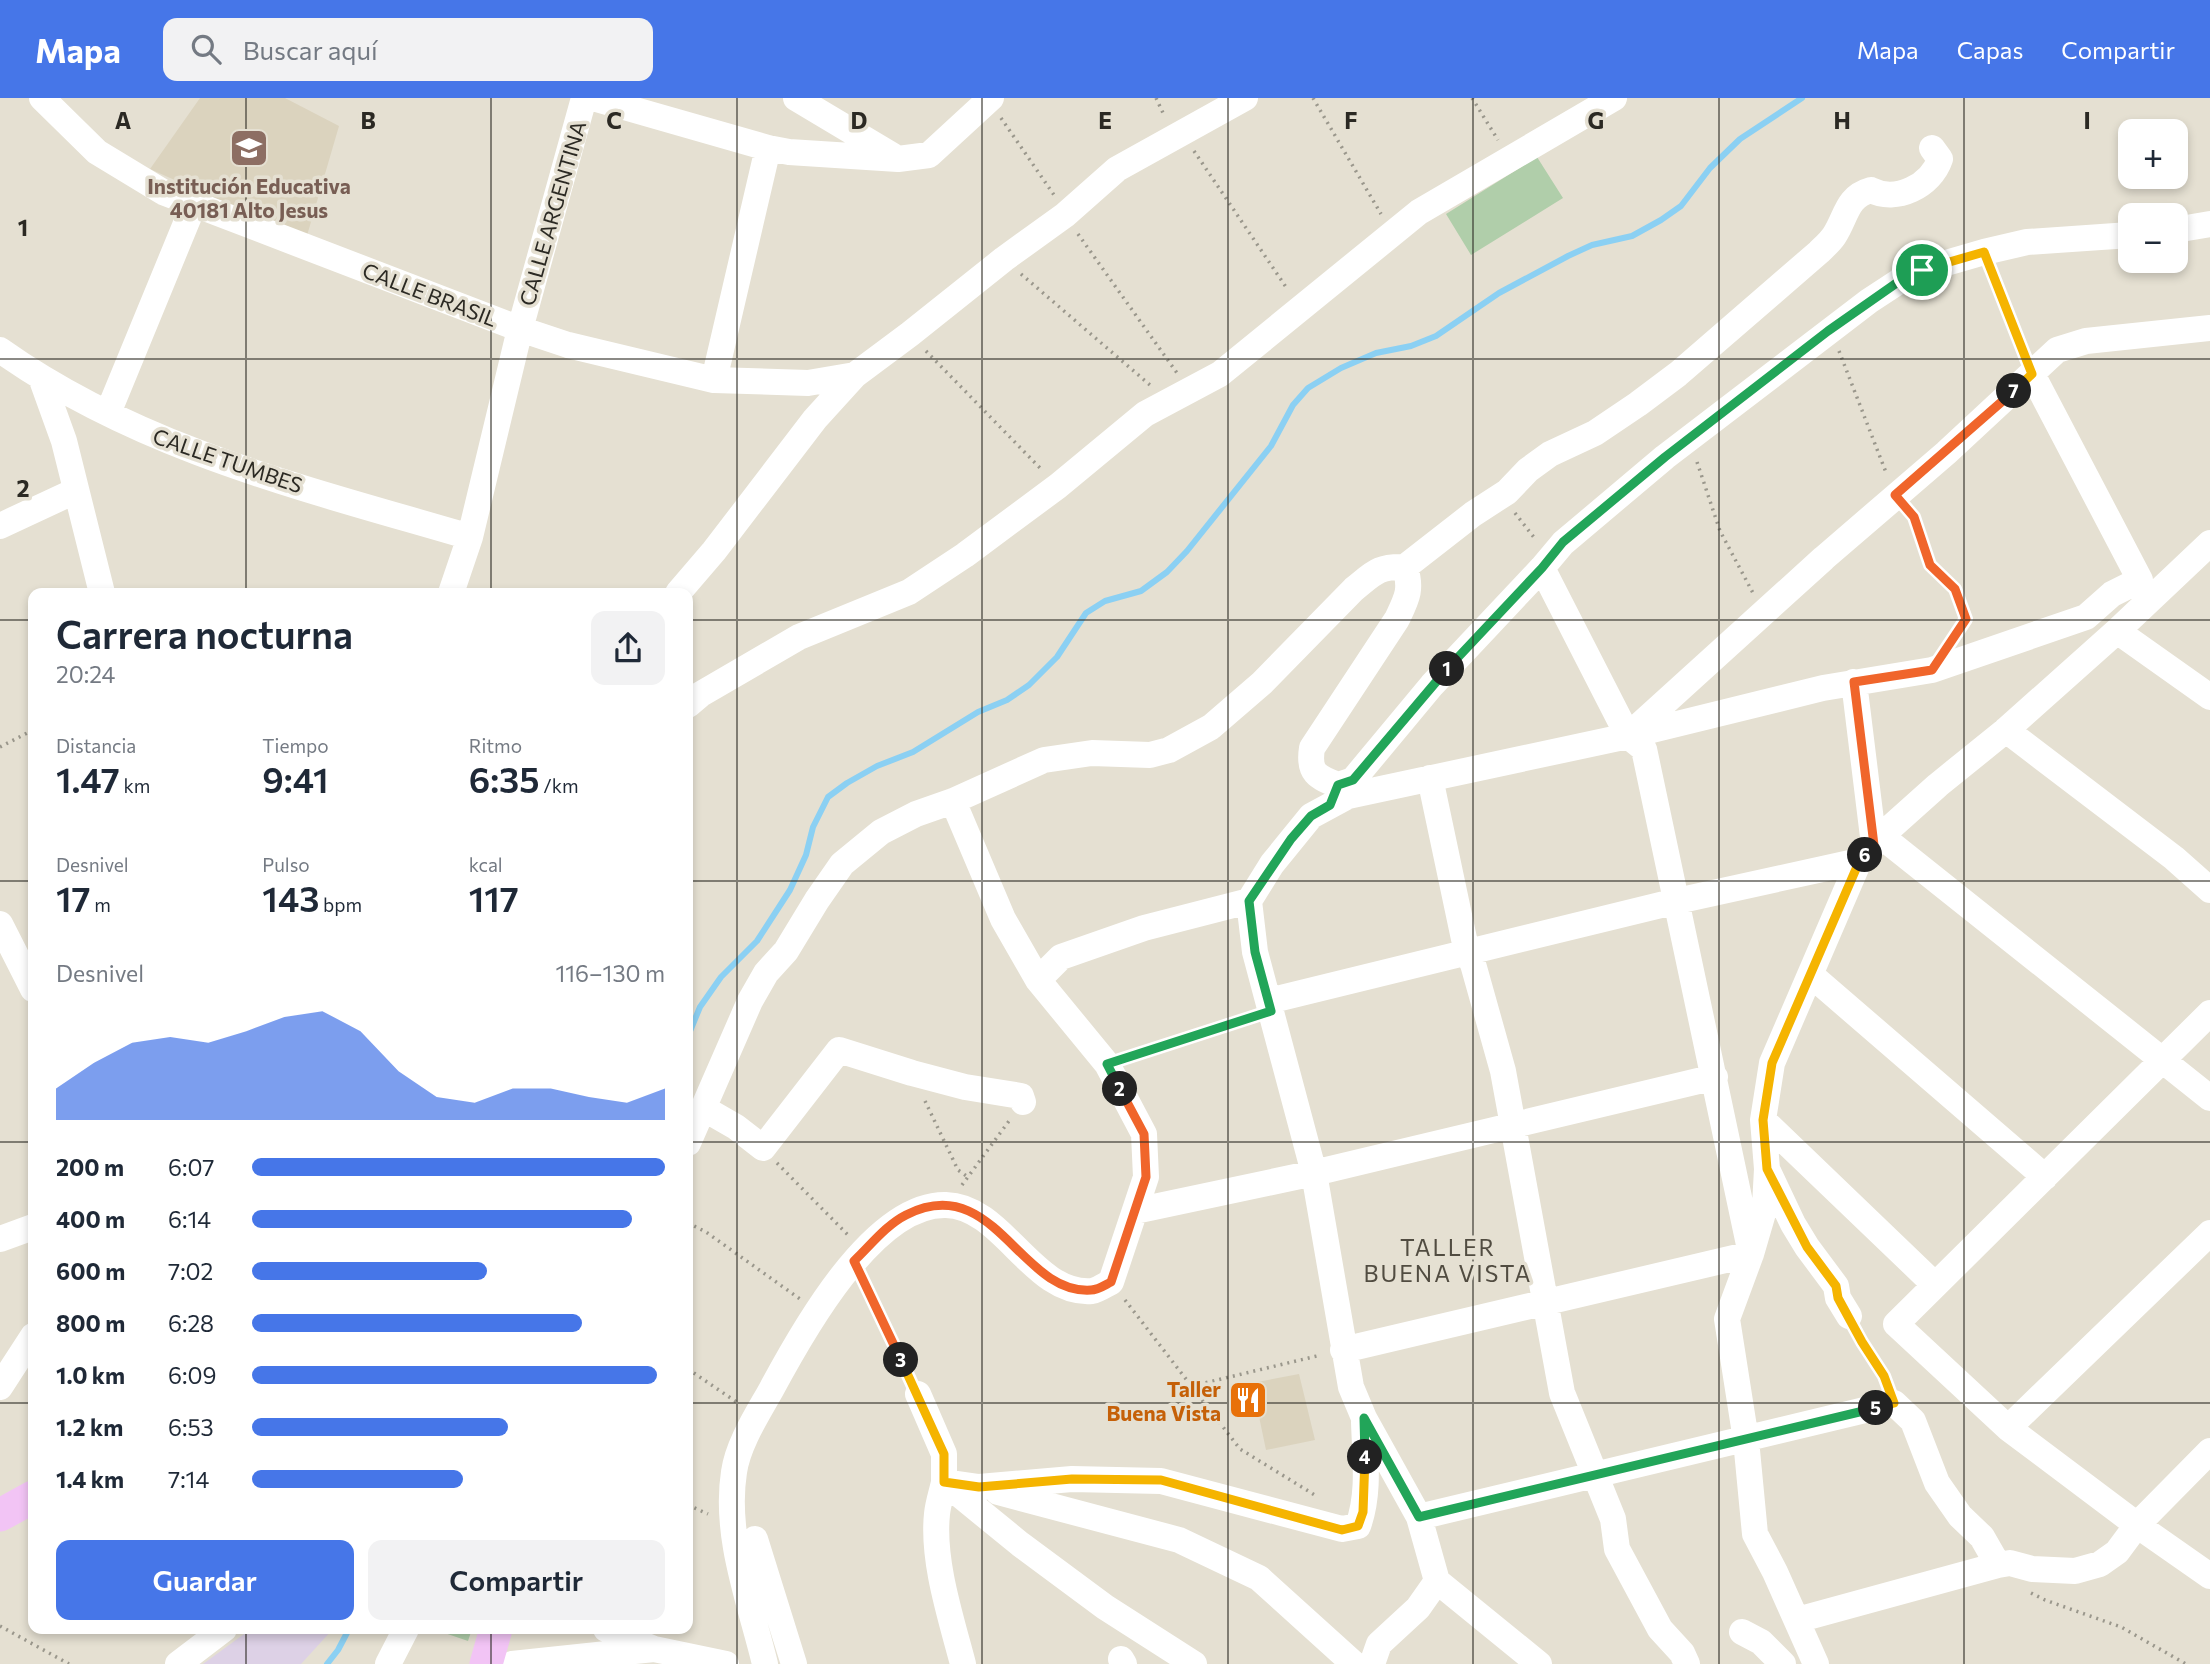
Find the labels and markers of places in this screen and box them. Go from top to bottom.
school or university icon: Institución Educativa 40181 Alto Jesus [228,127,270,169]
place label: Institución Educativa 40181 Alto Jesus [147,173,351,222]
pin [1892,240,1952,300]
pin: 7 [1996,374,2032,408]
pin: 1 [1430,652,1464,686]
pin: 6 [1848,838,1882,872]
pin: 2 [1102,1072,1138,1107]
pin: 3 [884,1342,918,1378]
place label: Taller Buena Vista [1106,1376,1221,1425]
restaurant icon: Taller Buena Vista [1227,1379,1269,1421]
pin: 5 [1858,1390,1894,1426]
pin: 4 [1348,1440,1382,1474]

